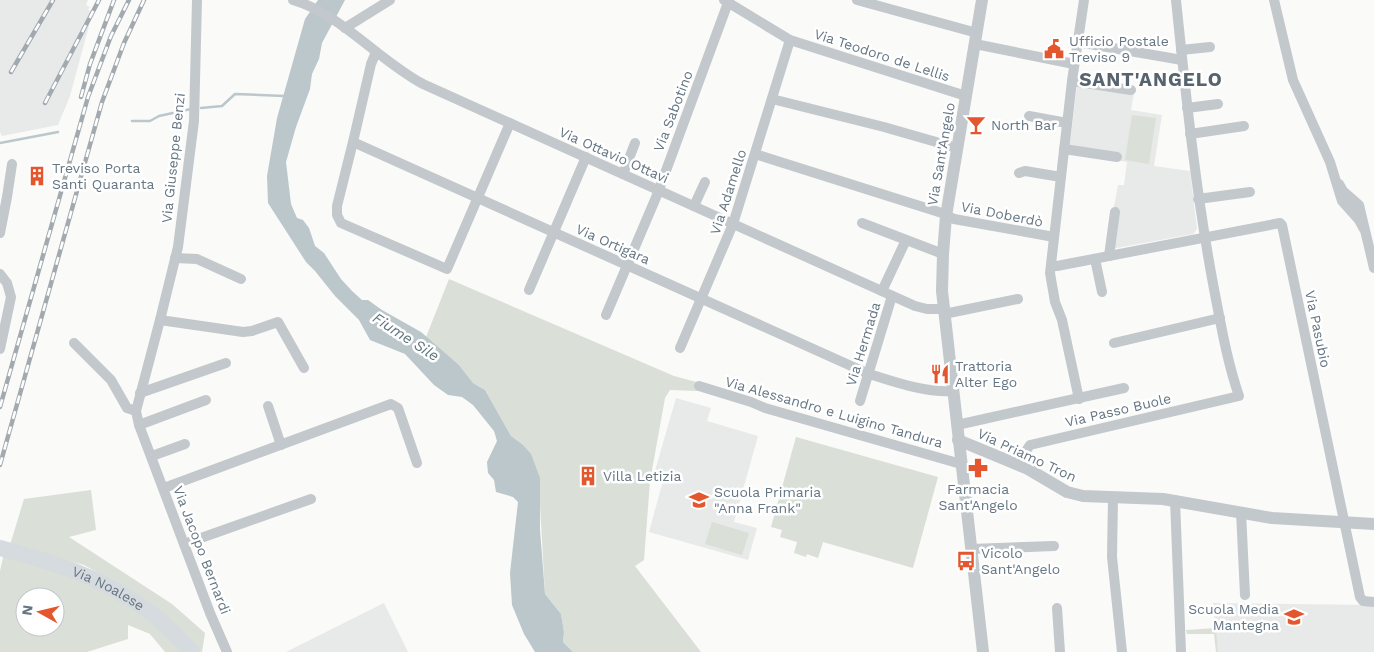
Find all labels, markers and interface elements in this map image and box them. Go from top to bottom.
street label: Via Teodoro de Lellis [812,26,952,84]
place label: Ufficio Postale Treviso 9 [1069,33,1169,65]
public building icon: Ufficio Postale Treviso 9 [1043,38,1065,60]
street label: Via Sabotino [650,68,696,154]
district label: SANT'ANGELO [1079,68,1223,91]
street label: Via Giuseppe Benzi [158,92,188,224]
street label: Via Sant'Angelo [924,101,958,207]
bar icon: North Bar [965,114,987,136]
place label: North Bar [991,117,1057,133]
street label: Via Ottavio Ottavi [557,124,671,186]
street label: Via Adamello [707,147,749,237]
place label: Treviso Porta Santi Quaranta [52,160,155,192]
building icon: Treviso Porta Santi Quaranta [26,165,48,187]
street label: Via Doberdò [960,198,1044,230]
street label: Via Ortigara [574,221,653,267]
street label: Via Pasubio [1302,289,1334,369]
street label: Via Hermada [843,300,883,388]
water label: Fiume Sile [369,309,443,365]
place label: Trattoria Alter Ego [955,358,1017,390]
restaurant icon: Trattoria Alter Ego [929,363,951,385]
street label: Via Alessandro e Luigino Tandura [723,373,945,451]
street label: Via Passo Buole [1064,390,1172,430]
street label: Via Priamo Tron [975,425,1079,485]
pharmacy icon: Farmacia Sant'Angelo [967,457,989,479]
building icon: Villa Letizia [577,465,599,487]
place label: Villa Letizia [603,468,682,484]
place label: Farmacia Sant'Angelo [938,481,1018,513]
street label: Via Jacopo Bernardi [170,484,234,616]
place label: Scuola Primaria "Anna Frank" [714,484,821,516]
school or university icon: Scuola Primaria "Anna Frank" [688,489,710,511]
place label: Vicolo Sant'Angelo [981,545,1060,577]
bus stop icon: Vicolo Sant'Angelo [955,550,977,572]
street label: Via Noalese [70,563,148,614]
north arrow [15,587,65,637]
place label: Scuola Media Mantegna [1188,601,1279,633]
text: N [18,604,36,616]
school or university icon: Scuola Media Mantegna [1283,606,1305,628]

